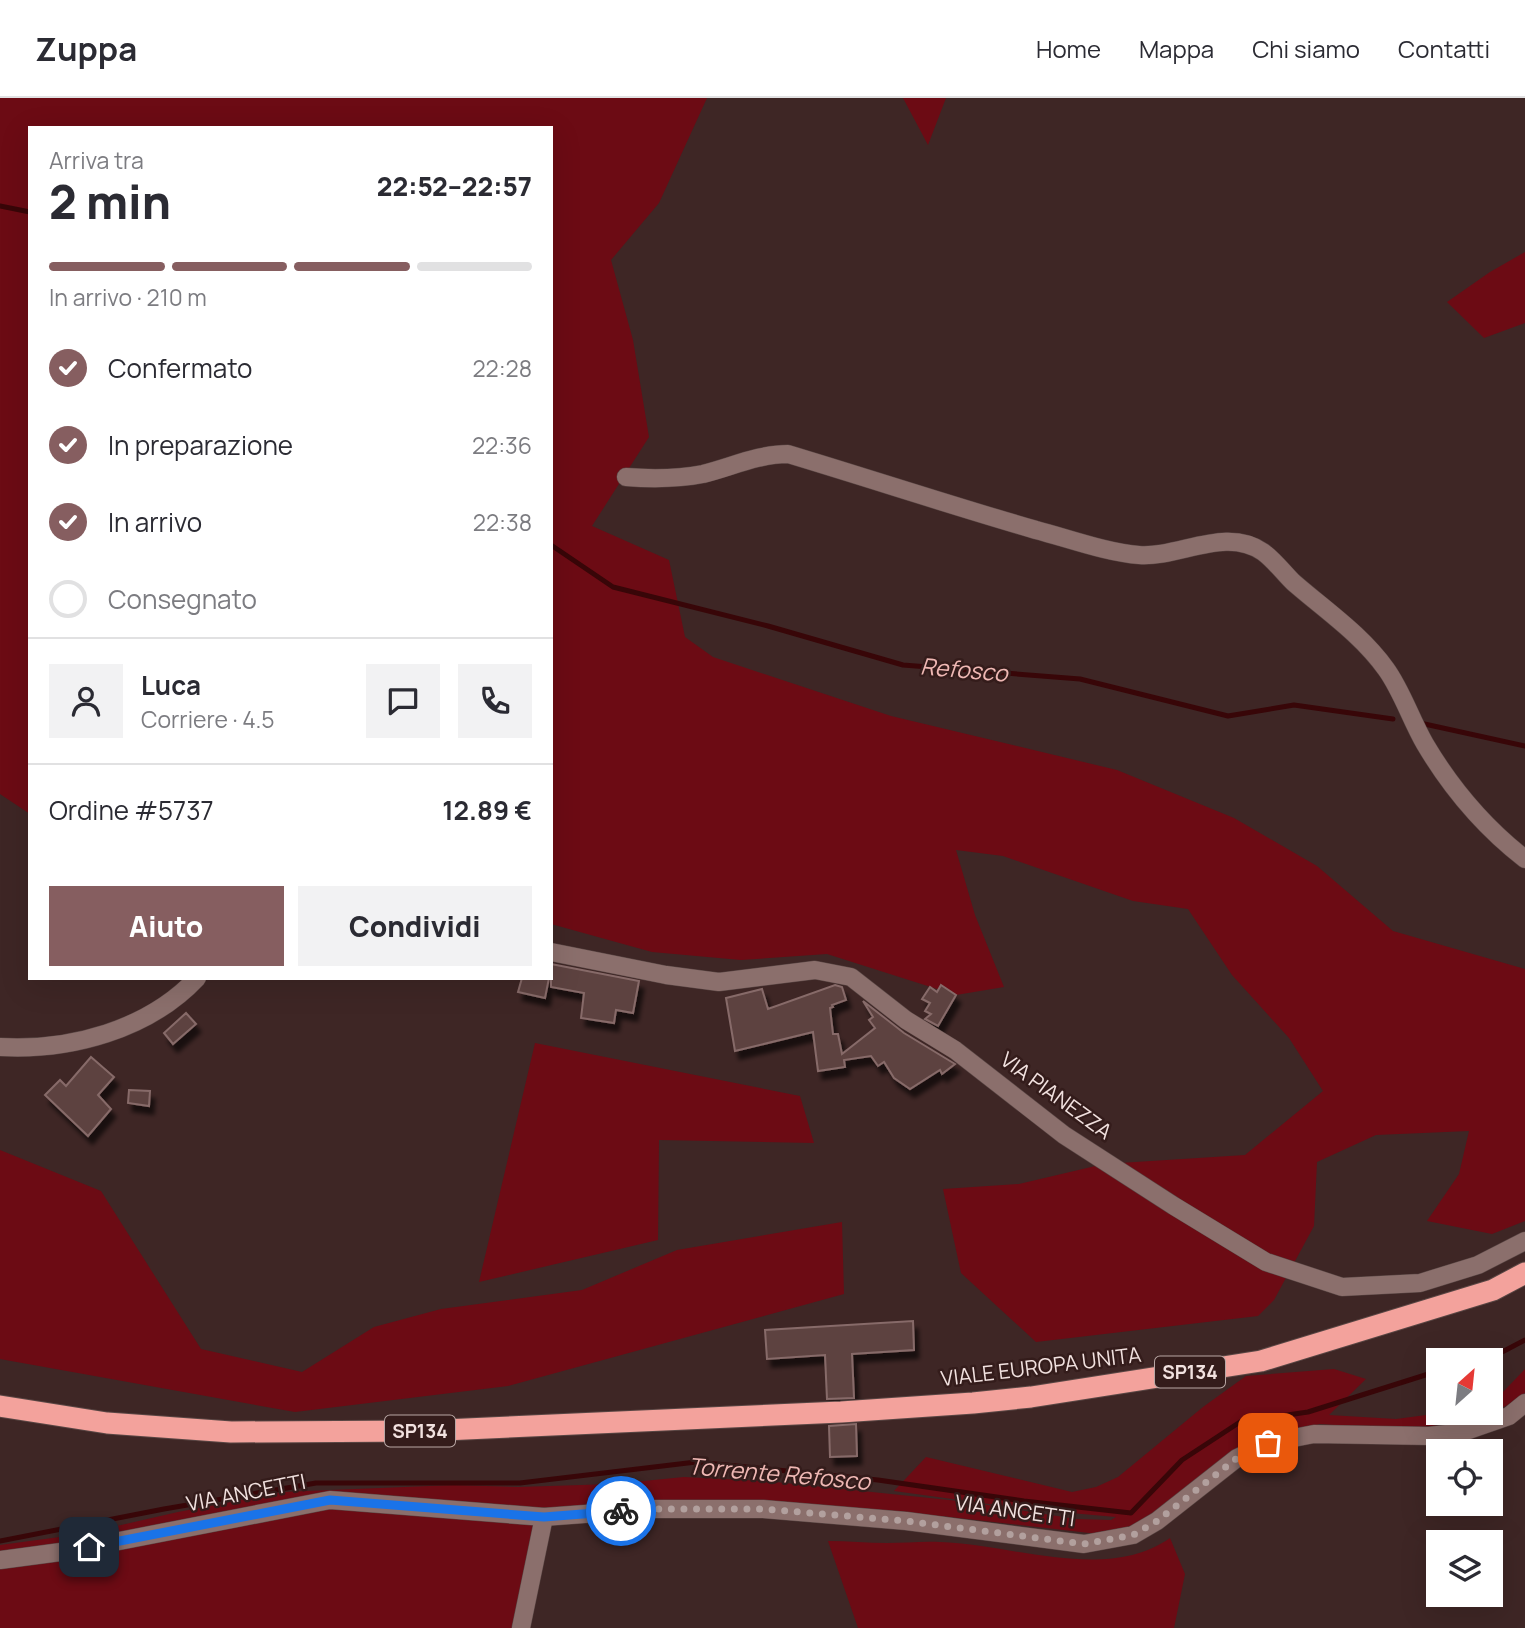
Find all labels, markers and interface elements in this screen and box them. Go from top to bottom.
text: Zuppa [35,26,137,71]
text: Home [1036,32,1101,65]
text: Mappa [1139,32,1214,65]
text: Chi siamo [1252,32,1360,65]
text: Contatti [1398,32,1490,65]
text: Arriva tra [49,144,144,176]
text: 22:52–22:57 [377,168,532,204]
text: 2 min [49,170,171,233]
text: In arrivo · 210 m [49,281,207,313]
icon: check [49,349,87,387]
text: Confermato [108,350,252,386]
text: 22:28 [472,352,532,384]
icon: check [49,426,87,464]
text: In preparazione [108,427,293,463]
text: 22:36 [472,429,532,461]
icon: check [49,503,87,541]
text: In arrivo [108,504,202,540]
text: 22:38 [473,506,532,538]
text: Consegnato [108,581,257,617]
water label: Refosco [919,649,1010,689]
button: person [49,664,123,738]
button: chat [366,664,440,738]
button: phone [458,664,532,738]
text: Luca [141,667,201,703]
text: Corriere · 4.5 [141,703,275,735]
text: Ordine #5737 [49,792,214,828]
text: 12.89 € [442,792,532,828]
button: Aiuto [49,886,284,966]
button: Condividi [298,886,532,966]
street label: VIA PIANEZZA [995,1045,1118,1145]
street label: VIALE EUROPA UNITA [939,1340,1143,1392]
north arrow [1426,1348,1503,1424]
map controls [1426,1348,1503,1607]
road number: SP134 [1155,1356,1225,1388]
pin [1238,1413,1298,1473]
road number: SP134 [385,1415,455,1446]
icon: bag [1249,1424,1287,1462]
button: locate [1426,1439,1503,1516]
water label: Torrente Refosco [687,1449,873,1497]
street label: VIA ANCETTI [184,1467,308,1517]
courier [586,1476,656,1546]
street label: VIA ANCETTI [953,1488,1077,1532]
icon: bike [602,1492,640,1530]
pin [59,1517,119,1577]
icon: home [70,1528,108,1566]
button: layers [1426,1530,1503,1607]

